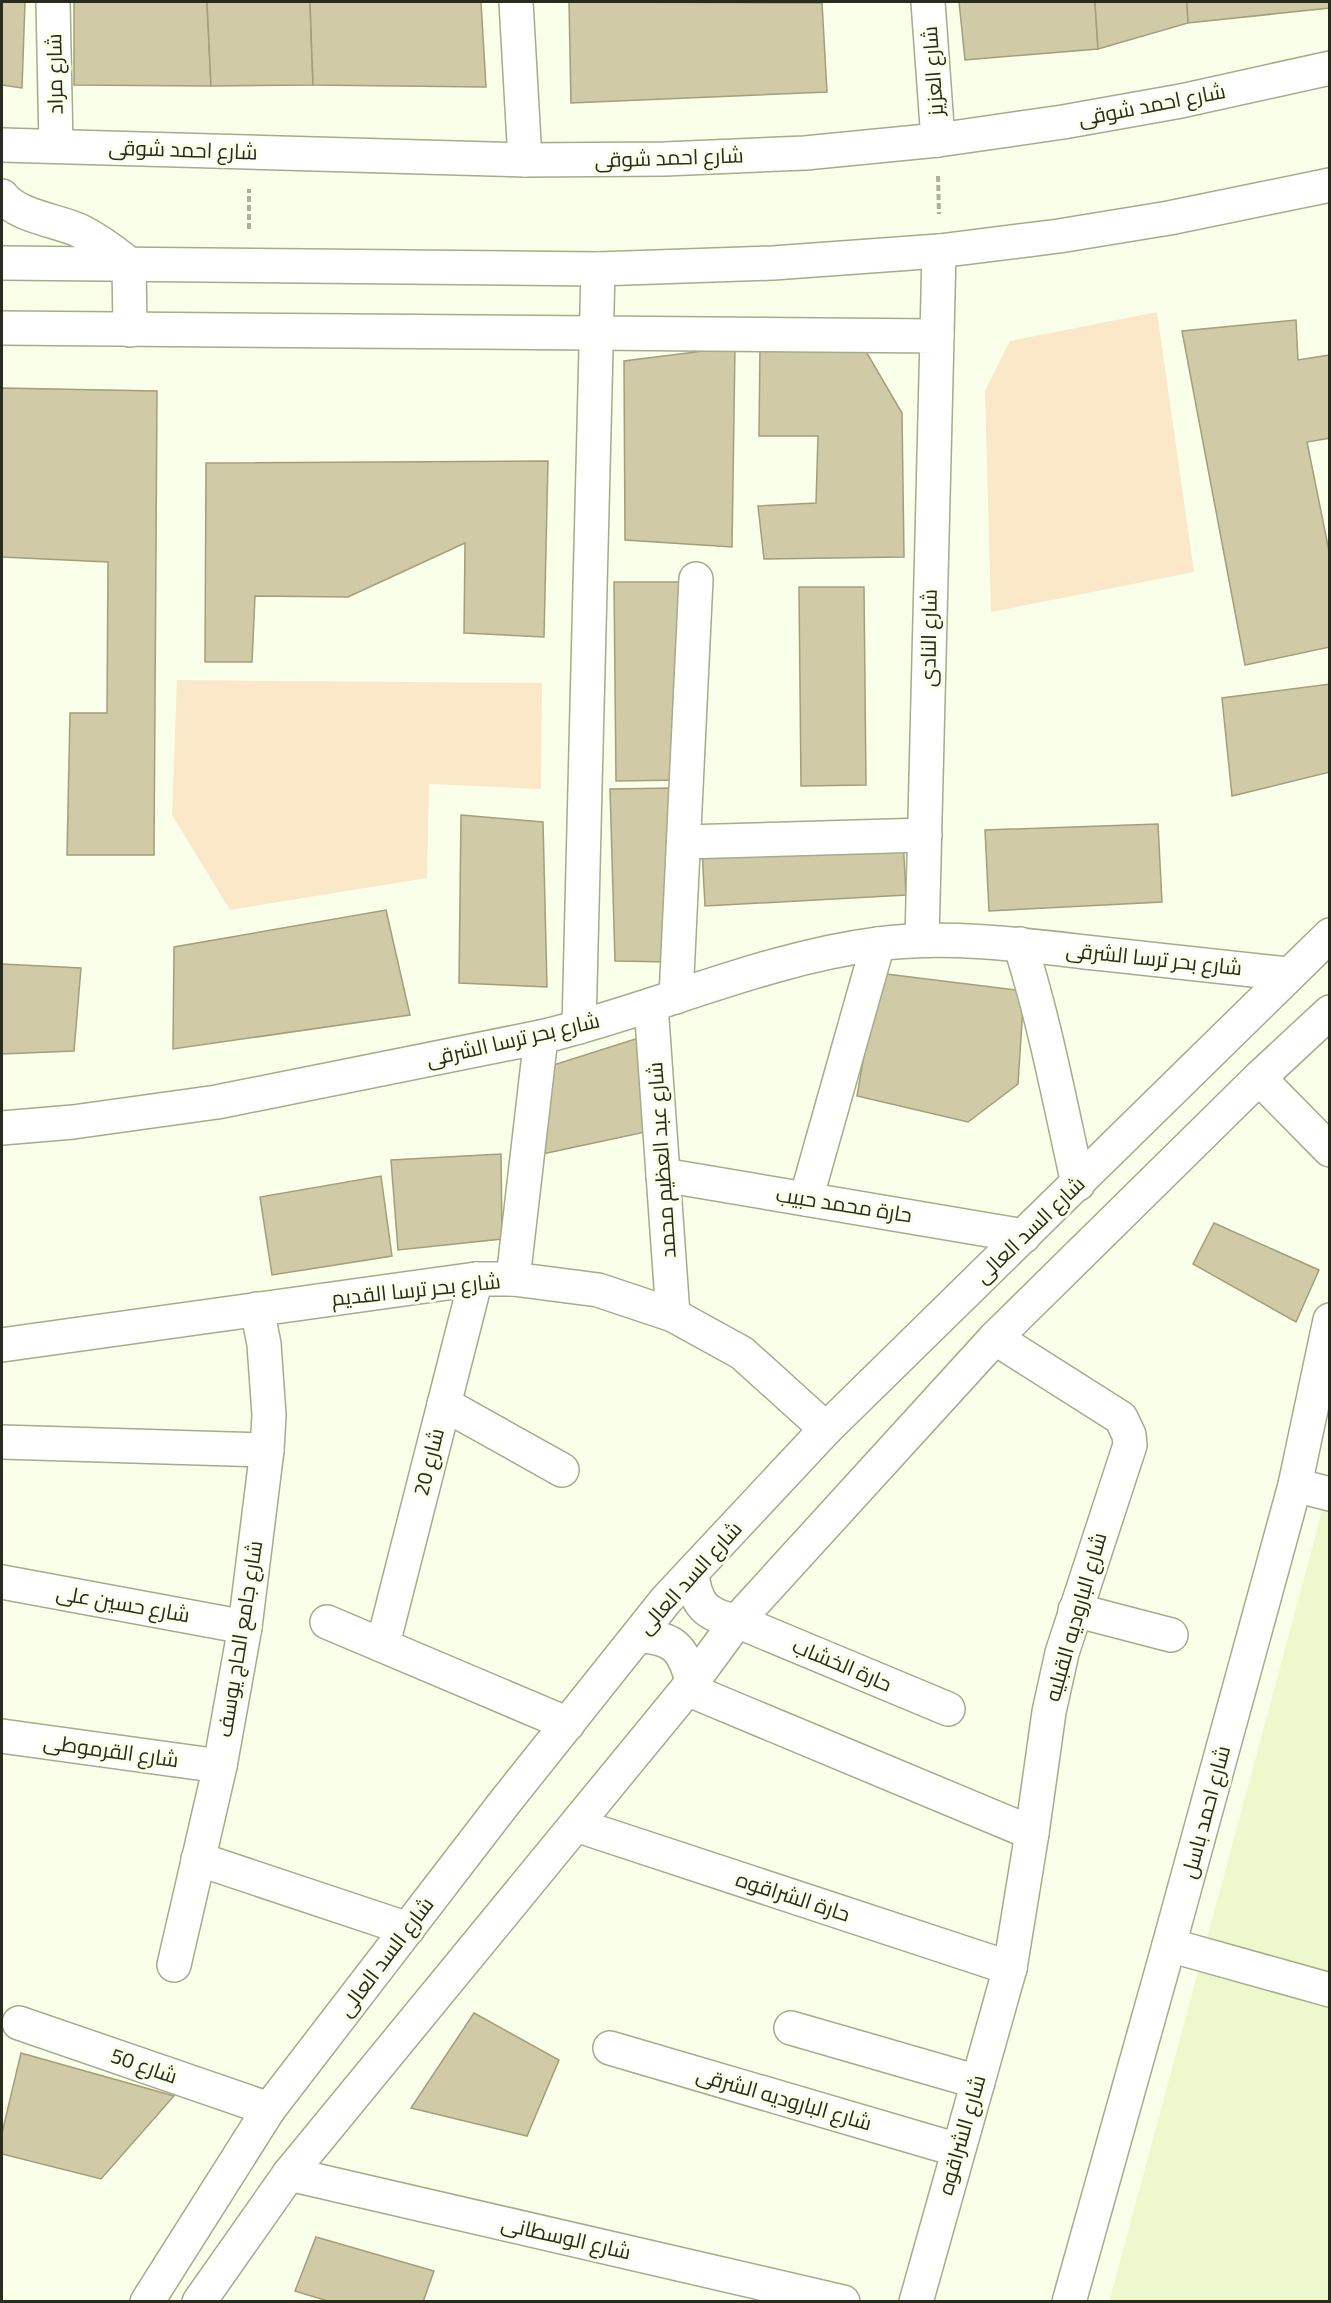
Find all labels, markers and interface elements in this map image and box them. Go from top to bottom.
street label: شارع العزيز [910,25,955,118]
street label: شارع مراد [34,33,75,115]
street label: شارع احمد شوقى [1075,71,1229,138]
street label: شارع احمد شوقى [108,127,258,172]
street label: شارع احمد شوقى [594,135,744,180]
street label: شارع النادى [908,589,949,687]
street label: شارع بحر ترسا الشرقى [1064,930,1244,987]
street label: شارع بحر ترسا الشرقى [422,1001,604,1078]
street label: شارع عبد العظيم محمد [635,1061,688,1259]
street label: شارع السد العالى [965,1166,1095,1293]
street label: حارة محمد حبيب [773,1174,915,1235]
street label: شارع بحر ترسا القديم [329,1261,503,1318]
street label: شارع 20 [401,1424,456,1500]
street label: شارع السد العالى [627,1511,752,1644]
street label: شارع الباروديه القبليه [1033,1528,1118,1706]
street label: شارع جامع الحاج يوسف [205,1538,274,1740]
street label: شارع حسين على [53,1573,193,1634]
street label: حارة الخشاب [786,1626,898,1703]
street label: شارع القرموطى [41,1722,181,1779]
street label: شارع احمد باسل [1169,1741,1242,1883]
street label: حارة الشراقوه [731,1860,856,1933]
street label: شارع السد العالى [327,1888,444,2026]
street label: شارع 50 [105,2036,183,2095]
street label: شارع الباروديه الشرقى [692,2055,877,2142]
street label: شارع الشراقوه [926,2070,997,2200]
street label: شارع الوسطانى [497,2204,635,2271]

